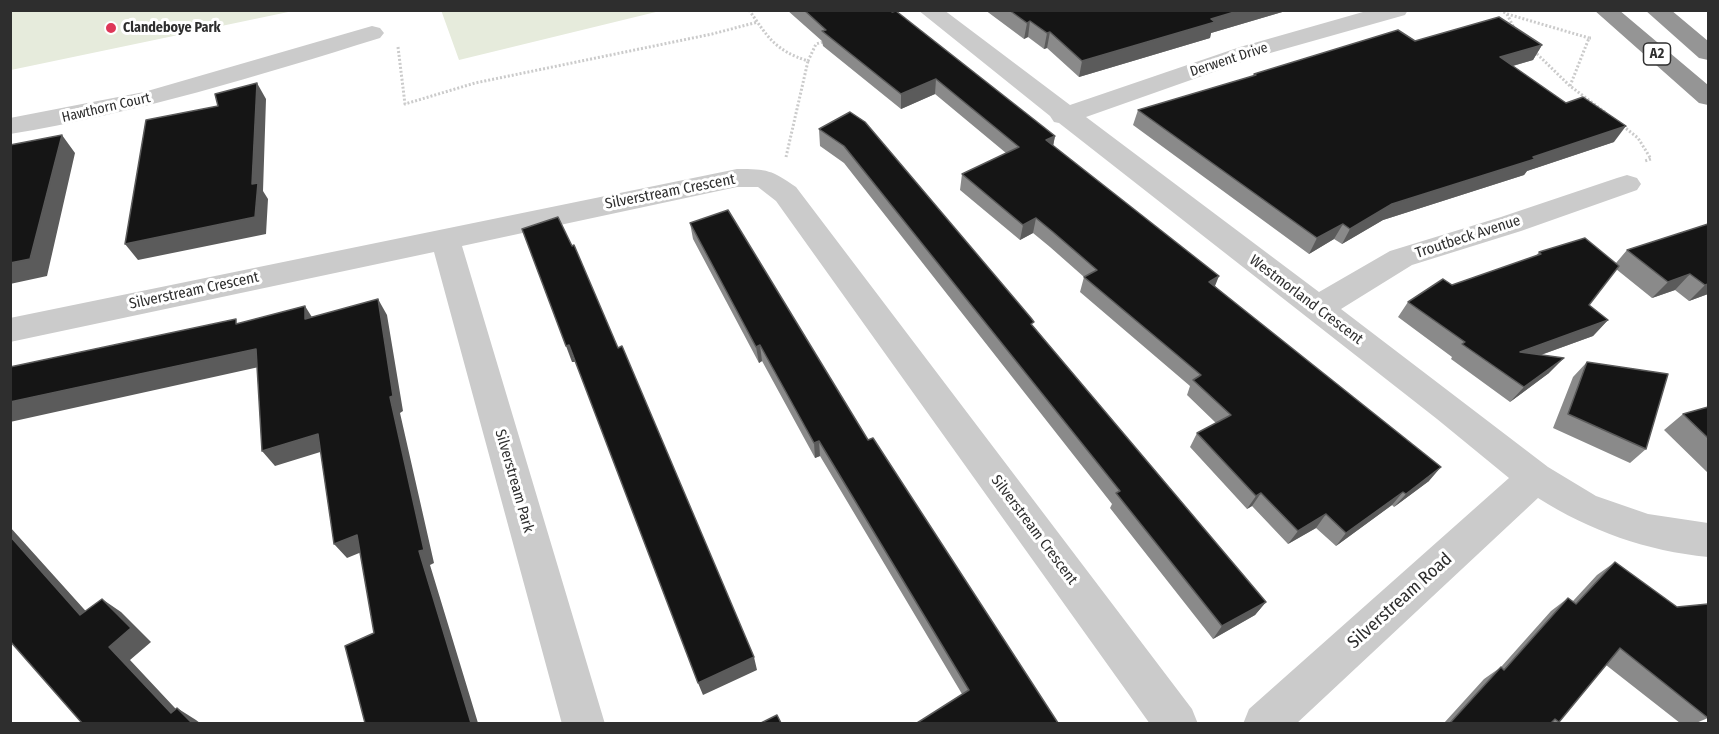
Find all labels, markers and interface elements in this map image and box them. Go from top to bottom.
place label: Clandeboye Park [123,20,221,36]
marker: Clandeboye Park [104,21,118,35]
street label: Derwent Drive [1188,40,1270,80]
road number: A2 [1644,43,1670,65]
street label: Hawthorn Court [60,90,152,126]
street label: Silverstream Crescent [603,171,737,213]
street label: Troutbeck Avenue [1413,212,1523,262]
street label: Westmorland Crescent [1246,251,1366,349]
street label: Silverstream Crescent [127,268,261,314]
street label: Silverstream Park [491,427,537,535]
street label: Silverstream Crescent [987,472,1081,588]
street label: Silverstream Road [1343,548,1457,654]

